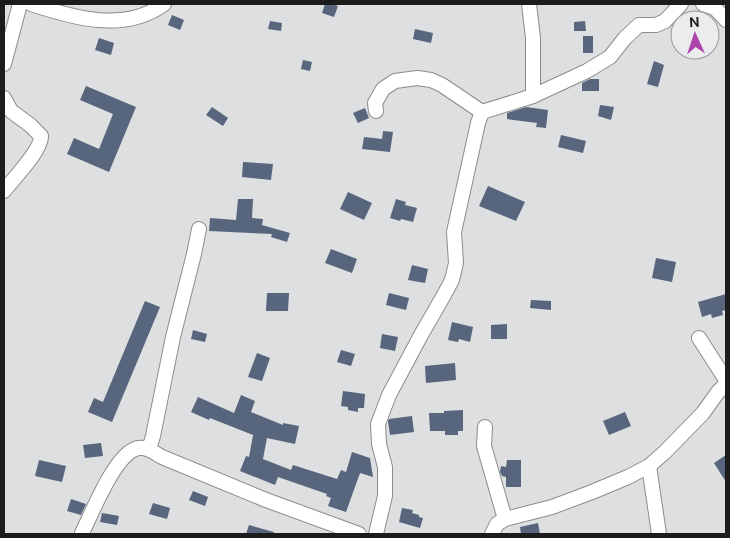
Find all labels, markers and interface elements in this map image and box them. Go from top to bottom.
north arrow [670,10,720,60]
text: N [689,13,700,31]

